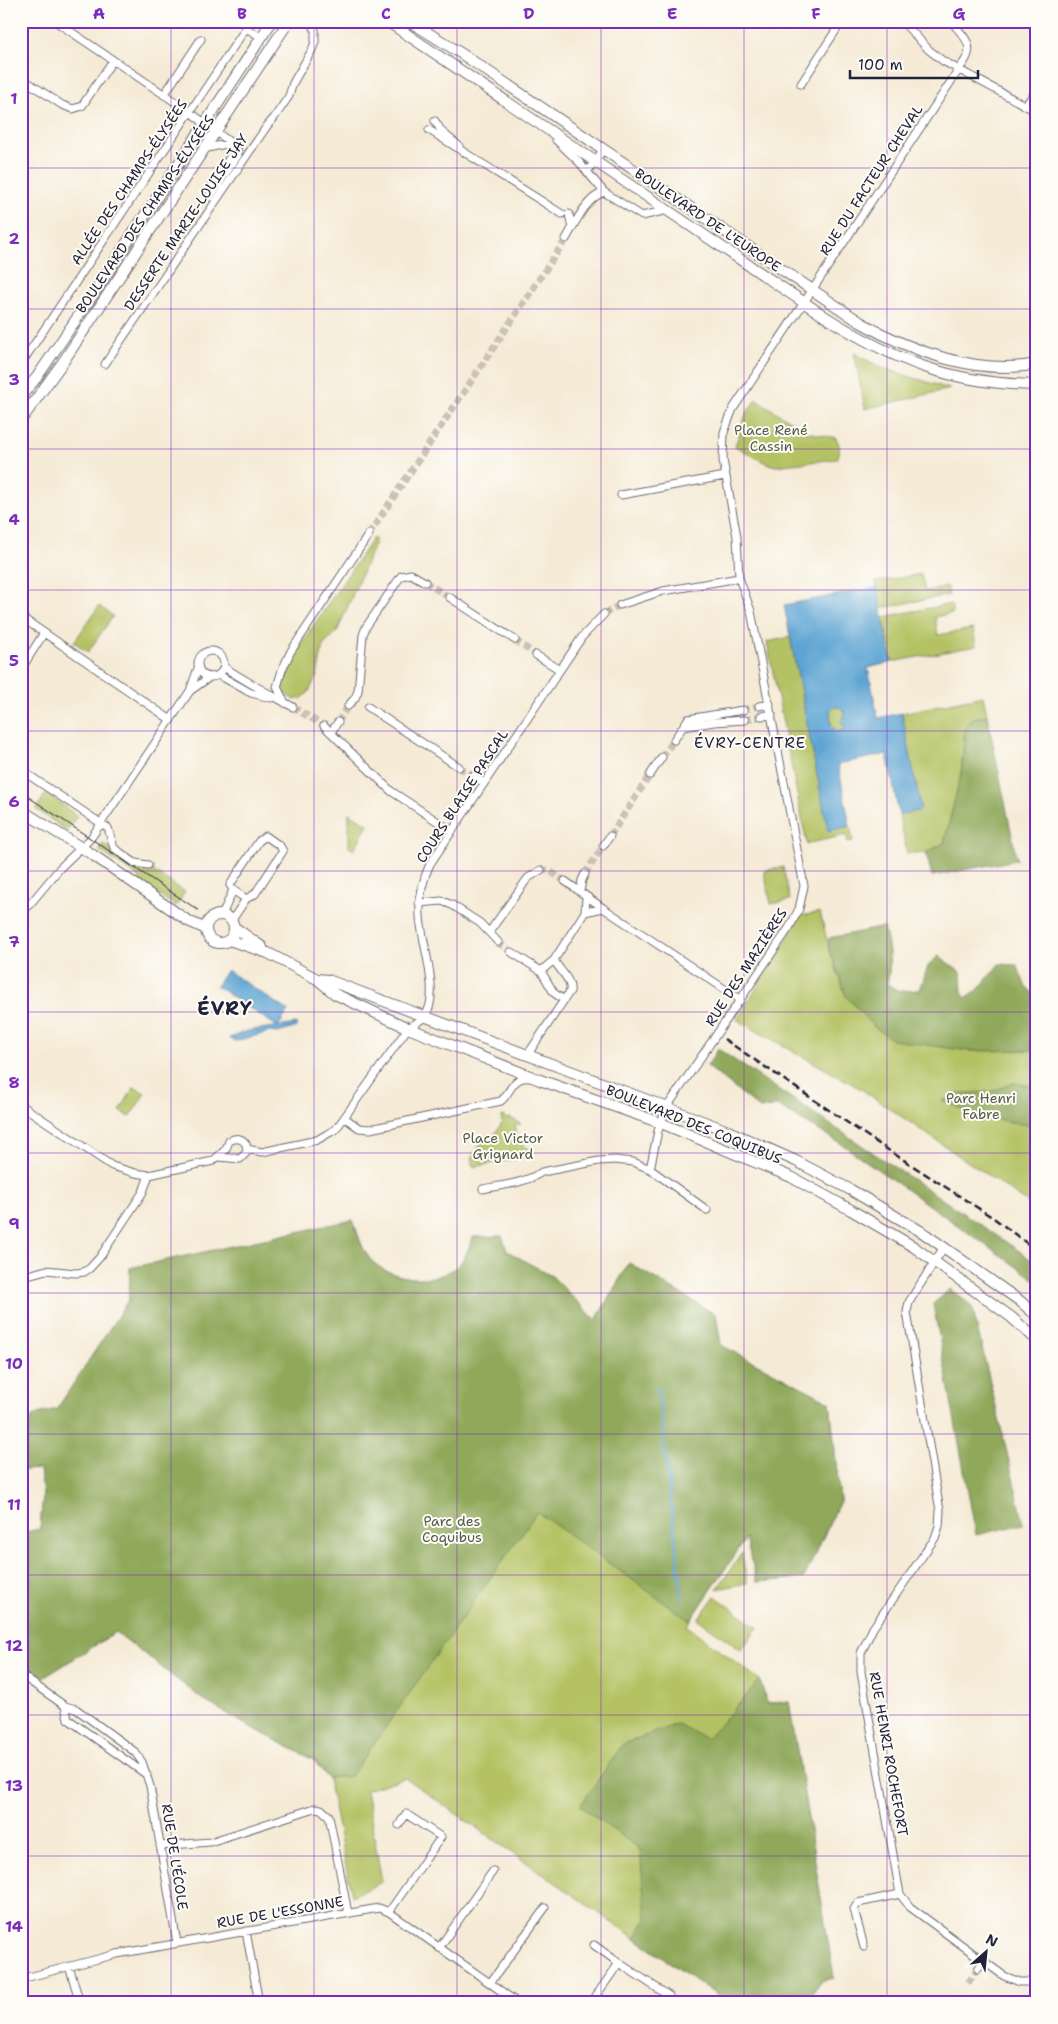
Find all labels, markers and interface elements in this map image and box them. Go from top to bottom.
text: A [93,3,105,24]
text: B [237,3,247,24]
text: C [381,3,391,24]
text: D [523,3,535,24]
text: E [667,3,677,24]
text: F [811,3,821,24]
text: G [953,3,966,24]
scale bar [850,48,978,80]
text: 100 m [858,55,903,75]
text: 1 [10,88,18,109]
street label: ALLÉE DES CHAMPS-ÉLYSÉES [67,96,191,268]
street label: RUE DU FACTEUR CHEVAL [816,101,927,259]
street label: BOULEVARD DES CHAMPS-ÉLYSÉES [72,111,218,317]
street label: DESSERTE MARIE-LOUISE JAY [120,130,252,314]
street label: BOULEVARD DE L'EUROPE [631,164,785,276]
text: 2 [8,228,20,249]
text: 3 [8,369,20,390]
park label: Place René Cassin [734,421,808,455]
text: 4 [8,509,20,530]
text: 5 [9,650,19,671]
street label: COURS BLAISE PASCAL [412,726,512,866]
district label: ÉVRY-CENTRE [694,732,806,753]
text: 6 [8,791,20,812]
street label: RUE DES MAZIÈRES [701,904,791,1029]
text: 7 [8,931,20,952]
district label: ÉVRY [197,995,253,1021]
text: 8 [8,1072,20,1093]
street label: BOULEVARD DES COQUIBUS [604,1080,785,1168]
park label: Parc Henri Fabre [946,1089,1016,1123]
park label: Place Victor Grignard [463,1129,544,1163]
text: 9 [8,1213,20,1234]
text: 10 [5,1353,23,1374]
text: 11 [7,1494,21,1515]
park label: Parc des Coquibus [422,1512,482,1546]
text: 12 [5,1635,23,1656]
street label: RUE HENRI ROCHEFORT [866,1670,912,1838]
text: 13 [5,1775,23,1796]
street label: RUE DE L'ÉCOLE [158,1803,192,1912]
street label: RUE DE L'ESSONNE [215,1892,345,1932]
text: 14 [5,1916,23,1937]
north arrow [960,1926,1010,1976]
text: N [983,1930,1001,1951]

